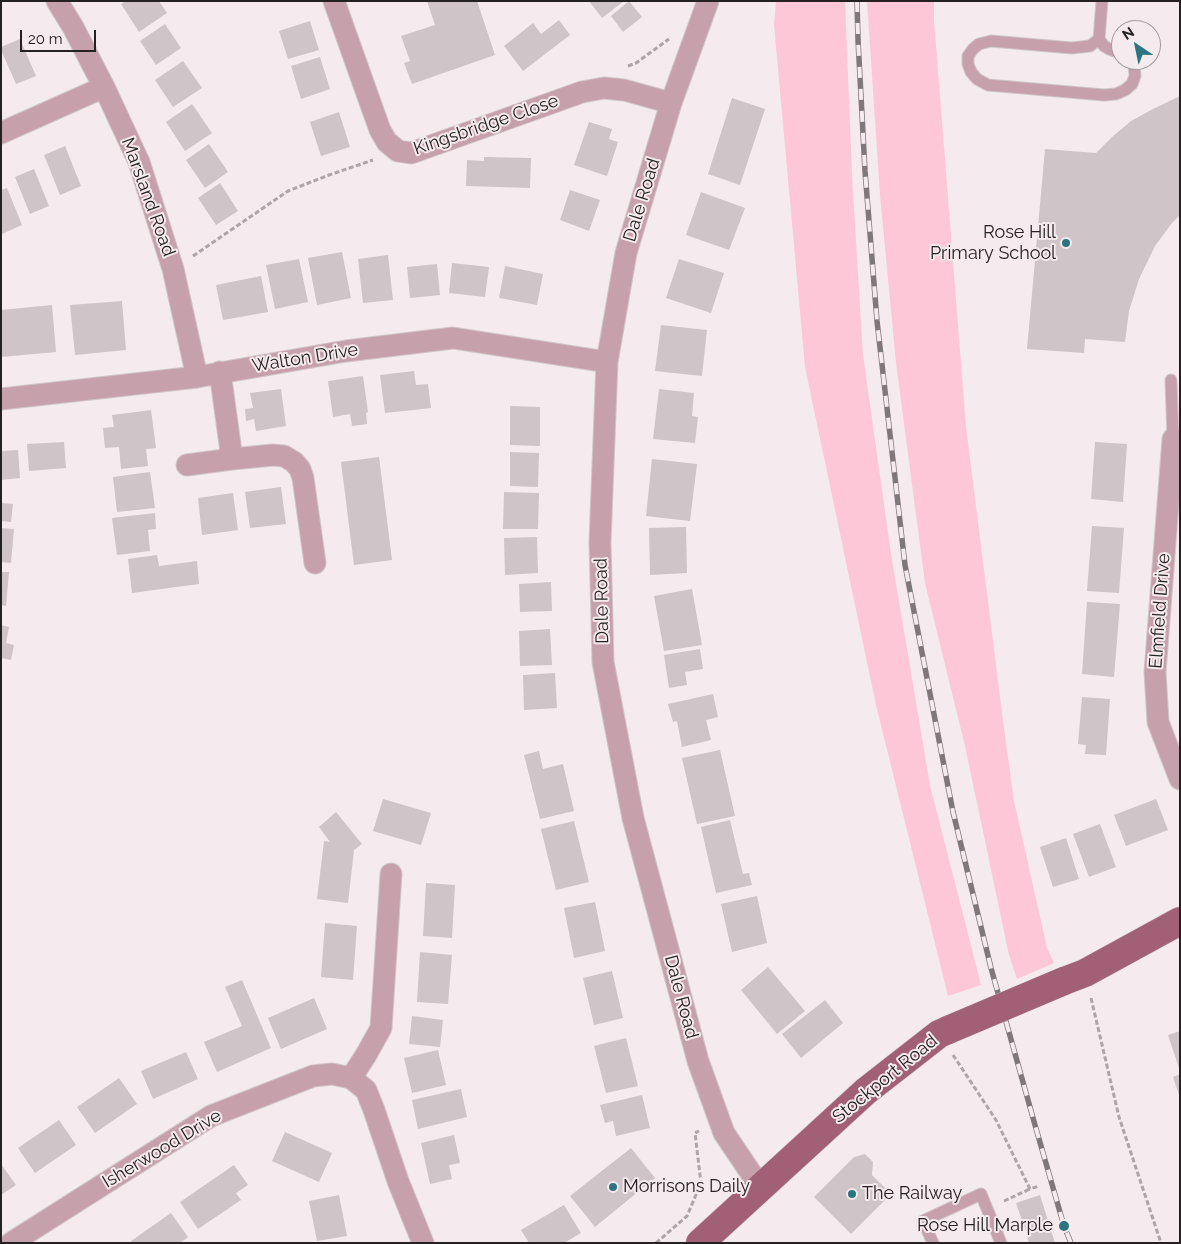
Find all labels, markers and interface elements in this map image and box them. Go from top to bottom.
scale bar [22,20,99,52]
north arrow [1111,20,1161,70]
text: N [1119,24,1137,43]
text: 20 m [28,30,63,48]
street label: Kingsbridge Close [411,90,561,160]
street label: Marsland Road [117,135,179,259]
street label: Dale Road [619,156,665,244]
place label: Rose Hill Primary School [930,222,1056,264]
marker: Rose Hill Primary School [1060,237,1072,249]
street label: Walton Drive [250,339,360,377]
street label: Elmfield Drive [1145,553,1175,669]
street label: Dale Road [590,558,614,644]
street label: Dale Road [659,953,703,1041]
street label: Stockport Road [828,1030,942,1128]
street label: Isherwood Drive [99,1105,225,1193]
place label: Morrisons Daily [623,1176,750,1198]
marker: Morrisons Daily [607,1181,619,1193]
place label: The Railway [862,1183,962,1205]
marker: The Railway [846,1188,858,1200]
place label: Rose Hill Marple [917,1215,1053,1237]
marker: Rose Hill Marple [1057,1219,1071,1233]

